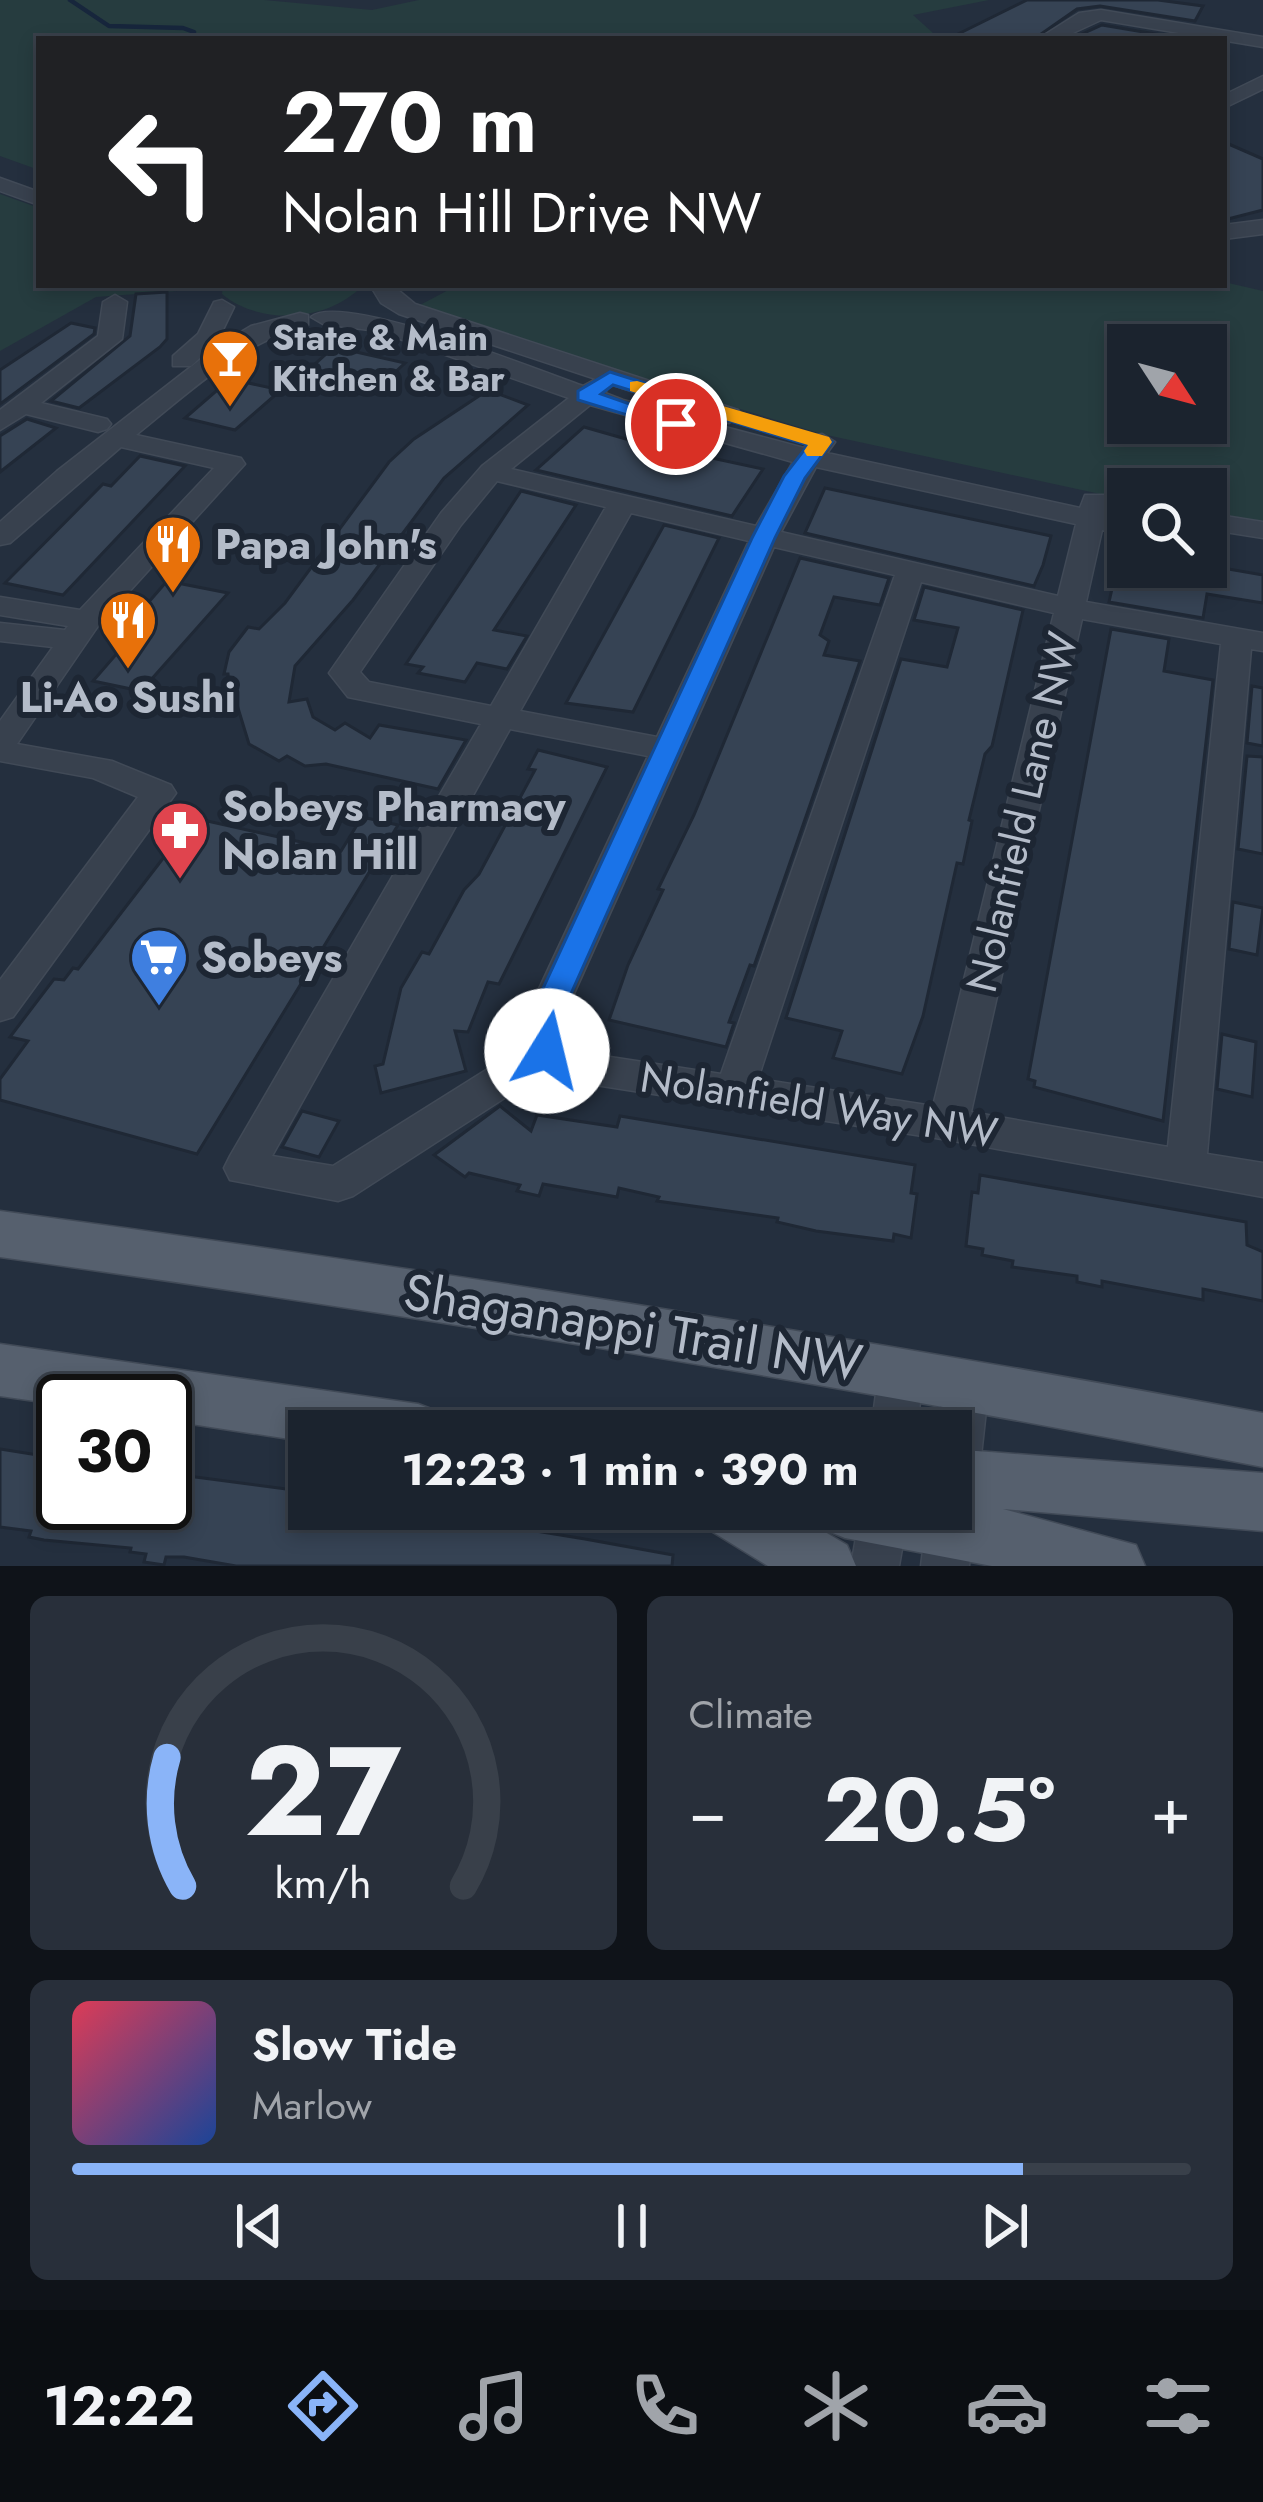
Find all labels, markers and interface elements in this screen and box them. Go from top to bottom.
text: 270 m [282,62,537,184]
icon: left [84,84,240,240]
text: Nolan Hill Drive NW [282,174,762,252]
place label: State & Main Kitchen & Bar [272,311,505,404]
north arrow [1107,324,1227,444]
map controls [1107,324,1227,588]
bar icon: State & Main Kitchen & Bar [199,327,261,409]
pin [625,373,727,475]
icon: arrive [643,391,709,457]
button: search [1107,468,1227,588]
restaurant icon: Papa John's [142,513,204,595]
place label: Papa John's [215,514,437,575]
restaurant icon: Li-Ao Sushi [97,589,159,671]
street label: Nolanfield Lane NW [951,626,1093,998]
place label: Li-Ao Sushi [20,667,236,728]
place label: Sobeys Pharmacy Nolan Hill [222,776,567,885]
pharmacy icon: Sobeys Pharmacy Nolan Hill [149,799,211,881]
supermarket icon: Sobeys [128,926,190,1008]
place label: Sobeys [201,927,342,988]
position arrow [484,988,610,1114]
street label: Nolanfield Way NW [636,1047,1002,1163]
street label: Shaganappi Trail NW [399,1254,867,1400]
speed limit sign: 30 [36,1374,192,1530]
text: 12:23 · 1 min · 390 m [401,1437,859,1502]
text: Climate [689,1686,813,1743]
text: 27 [245,1701,402,1882]
text: 20.5° [823,1745,1055,1875]
text: − [689,1763,727,1859]
text: + [1150,1763,1191,1859]
text: km/h [275,1852,372,1914]
text: Slow Tide [252,2012,457,2077]
text: Marlow [252,2077,372,2134]
icon: previous [226,2193,292,2259]
icon: pause [599,2193,665,2259]
icon: next [972,2193,1038,2259]
icon: directions [281,2364,365,2448]
icon: music [452,2364,536,2448]
icon: phone [623,2364,707,2448]
icon: climate [794,2364,878,2448]
icon: car [965,2364,1049,2448]
icon: filters [1136,2364,1220,2448]
text: 12:22 [43,2367,195,2445]

